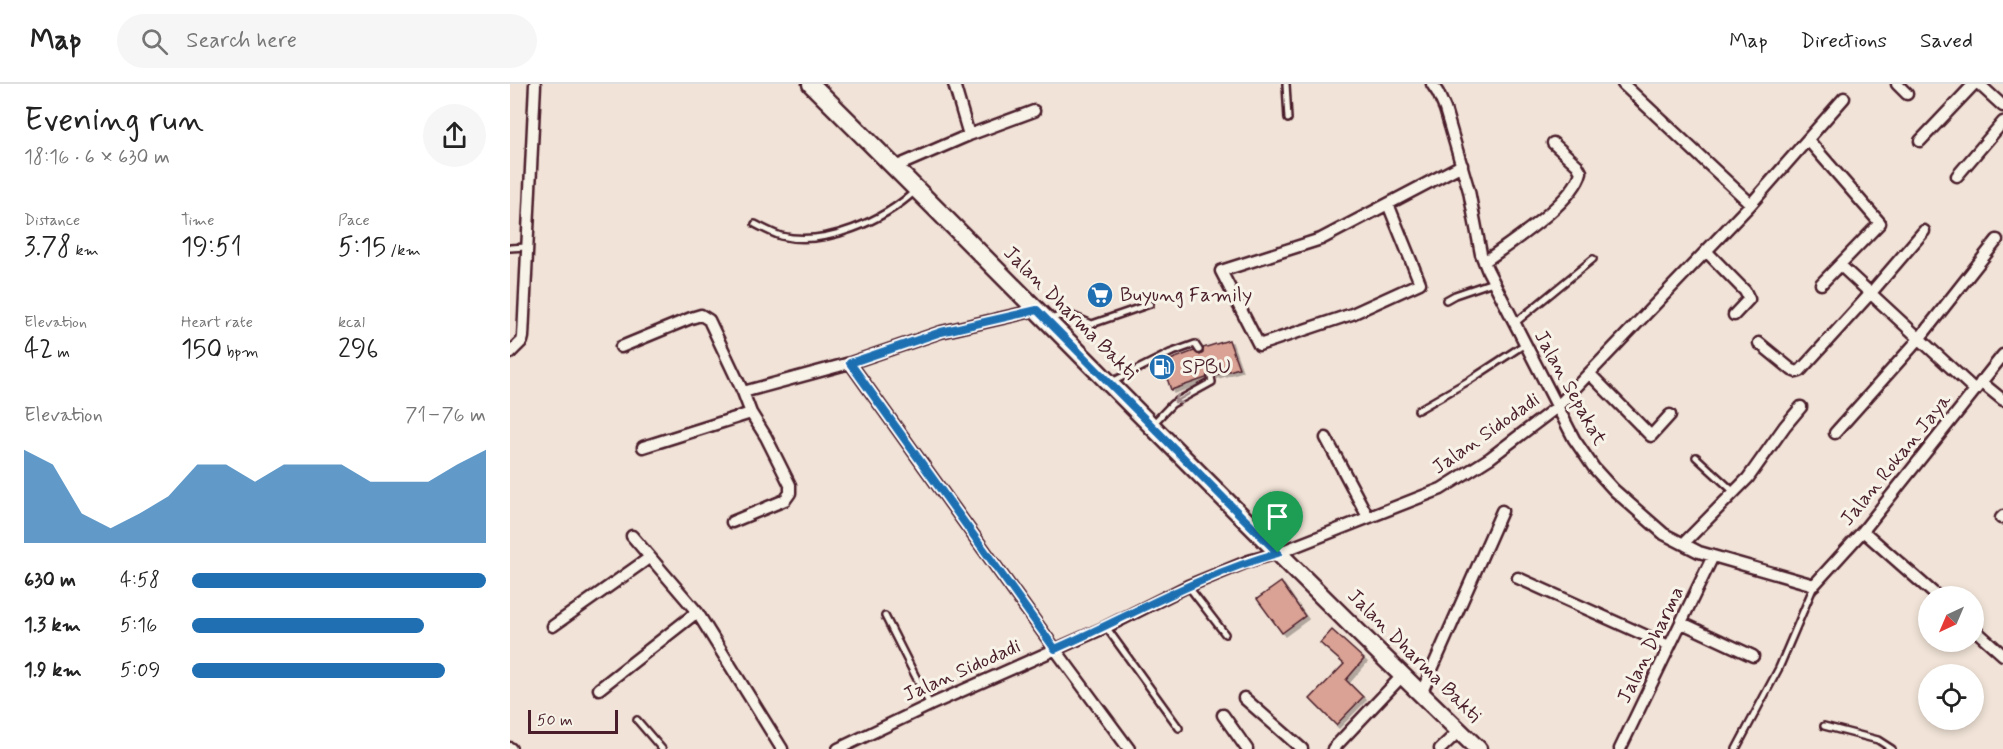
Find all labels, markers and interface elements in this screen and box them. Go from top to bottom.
search box [117,14,537,68]
text: Map [30,23,81,60]
icon: search [138,25,171,58]
text: Search here [186,27,297,55]
text: Map [1729,27,1768,55]
text: Directions [1801,27,1887,55]
text: Saved [1920,27,1973,55]
text: Evening run [24,99,204,143]
button: share [423,104,486,167]
text: 18:16 · 6 × 630 m [24,144,170,171]
text: Distance [24,210,80,231]
text: Time [181,210,215,231]
text: Pace [338,210,370,231]
text: 3.78 [24,231,71,265]
text: 19:51 [181,231,242,265]
text: 5:15 [338,231,386,265]
text: km [71,240,99,261]
text: /km [386,240,421,261]
street label: Jalan Dharma Bakti [997,240,1143,386]
supermarket icon: Buyung Family [1085,280,1115,310]
place label: Buyung Family [1120,282,1252,309]
text: Elevation [24,312,87,333]
text: Heart rate [181,312,253,333]
text: kcal [338,312,365,333]
street label: Jalan Sepakat [1527,326,1613,451]
text: 42 [24,333,53,367]
text: 150 [181,333,222,367]
text: 296 [338,333,378,367]
text: m [53,342,70,363]
text: bpm [222,342,259,363]
fuel station icon: SPBU [1147,352,1177,382]
place label: SPBU [1182,354,1231,381]
street label: Jalan Sidodadi [1427,387,1545,481]
street label: Jalan Rokan Jaya [1834,387,1958,532]
one-way arrow [1174,393,1191,405]
text: Elevation [24,402,103,429]
text: 71–76 m [405,402,486,429]
pin [1252,491,1303,553]
icon: arrive [1261,500,1294,533]
text: 630 m [24,567,76,594]
text: 4:58 [120,567,160,594]
street label: Jalan Dharma [1611,582,1691,708]
street label: Jalan Dharma Bakti [1341,583,1487,729]
north arrow [1918,586,1984,652]
map controls [1918,586,1984,730]
text: 1.3 km [24,612,81,639]
text: 5:16 [120,612,157,639]
street label: Jalan Sidodadi [899,633,1025,709]
text: 1.9 km [24,657,82,684]
text: 5:09 [120,657,160,684]
button: locate [1918,664,1984,730]
scale bar [528,707,618,734]
text: 50 m [537,710,573,731]

